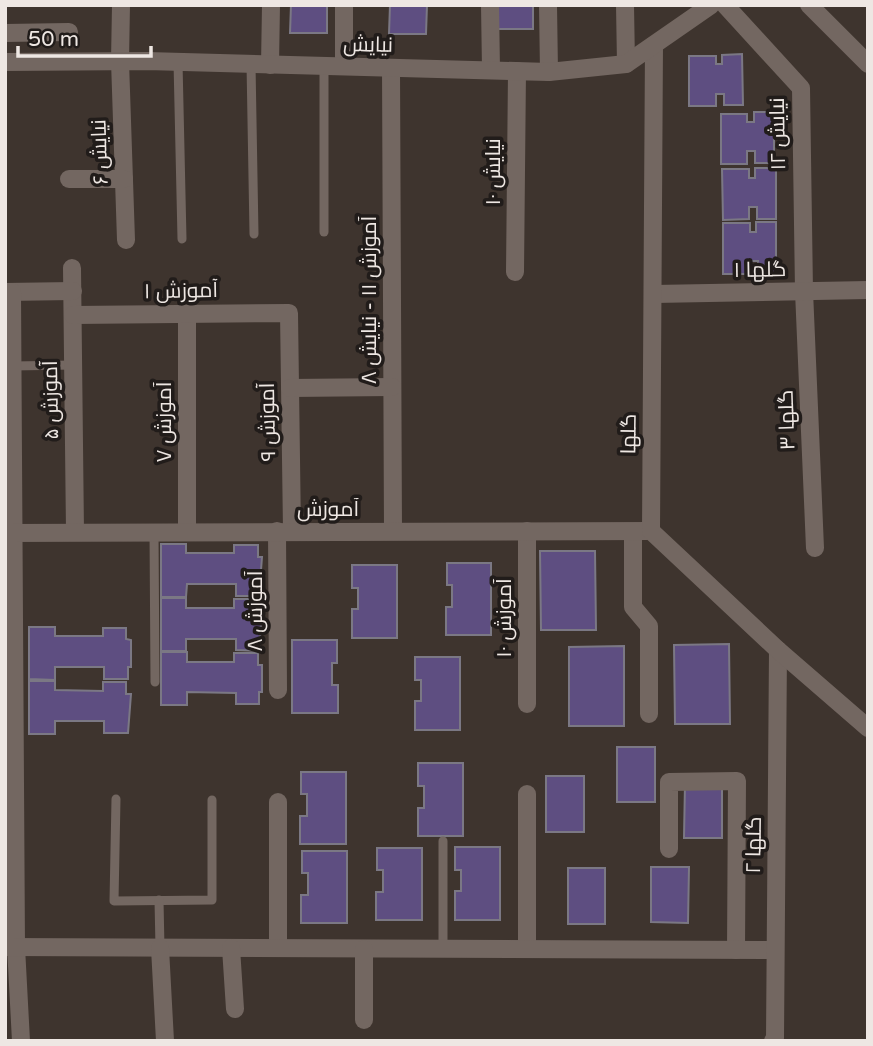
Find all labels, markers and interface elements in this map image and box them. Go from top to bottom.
scale bar [18,14,150,58]
text: 50 m [28,27,79,52]
street label: نیایش [343,32,393,58]
street label: نیایش ۱۲ [765,97,791,171]
street label: نیایش ۶ [86,119,114,185]
street label: نیایش ۱۰ [481,139,506,205]
street label: آموزش ۱۱ - نیایش ۸ [357,215,382,384]
street label: گلها ۱ [733,257,787,283]
street label: آموزش ۱ [144,278,219,304]
street label: آموزش ۵ [38,360,64,440]
street label: آموزش ۷ [152,381,177,462]
street label: آموزش ۹ [255,382,281,462]
street label: گلها ۳ [773,389,801,451]
street label: گلها [616,413,642,455]
street label: آموزش [297,497,359,522]
street label: آموزش ۸ [243,570,268,651]
street label: آموزش ۱۰ [492,578,517,658]
street label: گلها ۲ [741,816,767,874]

